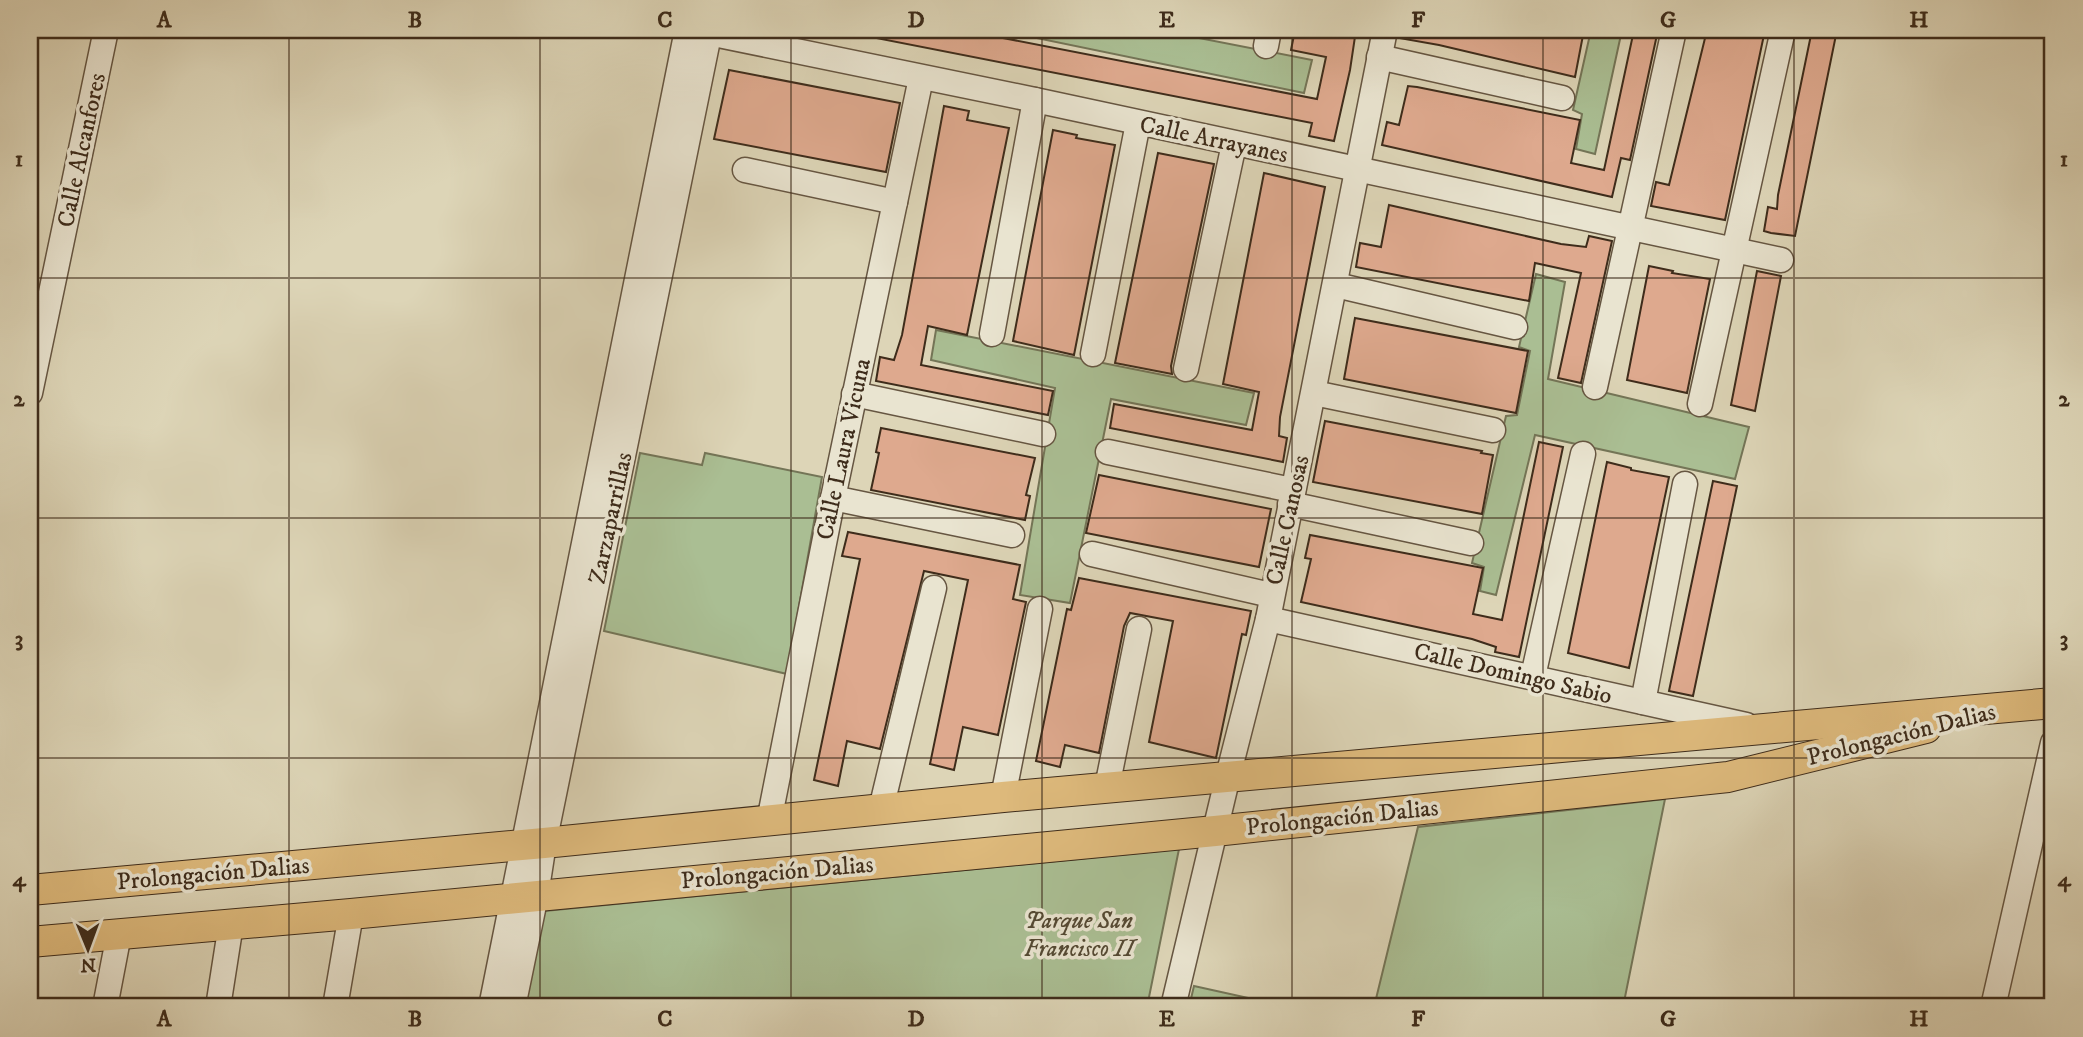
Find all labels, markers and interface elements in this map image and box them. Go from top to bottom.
text: A [156,6,173,35]
text: B [408,6,422,35]
text: C [657,6,673,35]
text: D [907,6,925,35]
text: E [1159,6,1175,35]
text: F [1411,6,1426,35]
text: G [1660,6,1676,35]
text: H [1909,6,1929,35]
street label: Calle Alcanfores [51,70,113,230]
street label: Calle Arrayanes [1137,110,1291,170]
text: 1 [15,145,23,174]
text: 1 [2060,145,2068,174]
street label: Calle Laura Vicuna [810,355,878,543]
text: 2 [13,385,25,414]
text: 2 [2058,385,2070,414]
street label: Zarzaparrillas [582,450,640,587]
street label: Calle Canosas [1260,452,1316,588]
text: 3 [15,625,23,654]
text: 3 [2060,625,2068,654]
street label: Calle Domingo Sabio [1411,637,1615,711]
street label: Prolongación Dalias [1804,697,1999,773]
street label: Prolongación Dalias [1244,793,1440,843]
street label: Prolongación Dalias [680,850,875,896]
street label: Prolongación Dalias [116,851,311,897]
text: 4 [12,865,27,894]
text: 4 [2057,865,2072,894]
park label: Parque San Francisco II [1024,906,1138,964]
north arrow [52,914,122,984]
text: N [80,953,96,976]
text: A [156,1005,173,1034]
text: B [408,1005,422,1034]
text: C [657,1005,673,1034]
text: D [907,1005,925,1034]
text: E [1159,1005,1175,1034]
text: F [1411,1005,1426,1034]
text: G [1660,1005,1676,1034]
text: H [1909,1005,1929,1034]

